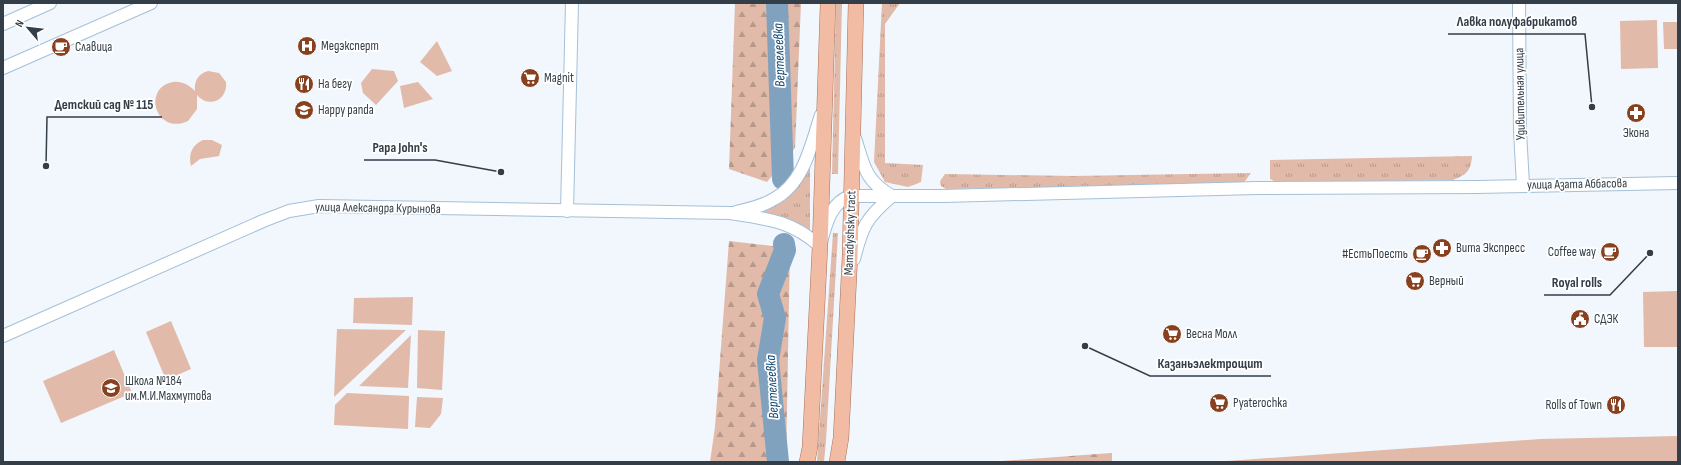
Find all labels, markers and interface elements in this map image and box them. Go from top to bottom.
north arrow [8,8,48,48]
callout: Лавка полуфабрикатов [1448,8,1585,34]
text: Лавка полуфабрикатов [1456,13,1577,30]
text: N [12,18,27,29]
water label: Вертелеевка [769,23,789,87]
hospital icon: Медэксперт [296,35,318,57]
cafe icon: Славица [50,36,72,58]
place label: Медэксперт [321,38,379,54]
place label: Славица [75,39,112,55]
street label: Удивительная улица [1511,48,1529,140]
supermarket icon: Magnit [519,67,541,89]
place label: Magnit [544,70,574,86]
restaurant icon: На бегу [293,73,315,95]
place label: На бегу [318,76,352,92]
callout: Детский сад № 115 [47,91,162,117]
text: Детский сад № 115 [54,96,154,113]
school or university icon: Happy panda [293,99,315,121]
place label: Happy panda [318,102,374,118]
pharmacy icon: Экона [1625,102,1647,124]
place label: Экона [1623,125,1649,141]
callout: Papa John's [364,134,435,160]
text: Papa John's [372,139,428,156]
street label: улица Азата Аббасова [1527,175,1627,193]
street label: Mamadyshsky tract [841,190,859,276]
street label: улица Александра Курынова [315,199,441,217]
pharmacy icon: Вита Экспресс [1431,237,1453,259]
place label: Вита Экспресс [1456,240,1525,256]
cafe icon: Coffee way [1599,241,1621,263]
cafe icon: #ЕстьПоесть [1411,243,1433,265]
place label: Coffee way [1548,244,1596,260]
place label: #ЕстьПоесть [1342,246,1408,262]
callout: Royal rolls [1544,269,1610,295]
supermarket icon: Верный [1404,270,1426,292]
place label: Верный [1429,273,1464,289]
text: Royal rolls [1552,274,1602,291]
public building icon: СДЭК [1569,308,1591,330]
place label: СДЭК [1594,311,1619,327]
supermarket icon: Весна Молл [1161,323,1183,345]
place label: Весна Молл [1186,326,1238,342]
callout: Казаньэлектрощит [1150,350,1271,376]
water label: Вертелеевка [762,354,782,419]
text: Казаньэлектрощит [1157,355,1263,372]
place label: Школа №184 им.М.И.Махмутова [125,373,212,404]
school or university icon: Школа №184 им.М.И.Махмутова [100,377,122,399]
supermarket icon: Pyaterochka [1208,392,1230,414]
restaurant icon: Rolls of Town [1605,394,1627,416]
place label: Pyaterochka [1233,395,1287,411]
place label: Rolls of Town [1545,397,1602,413]

